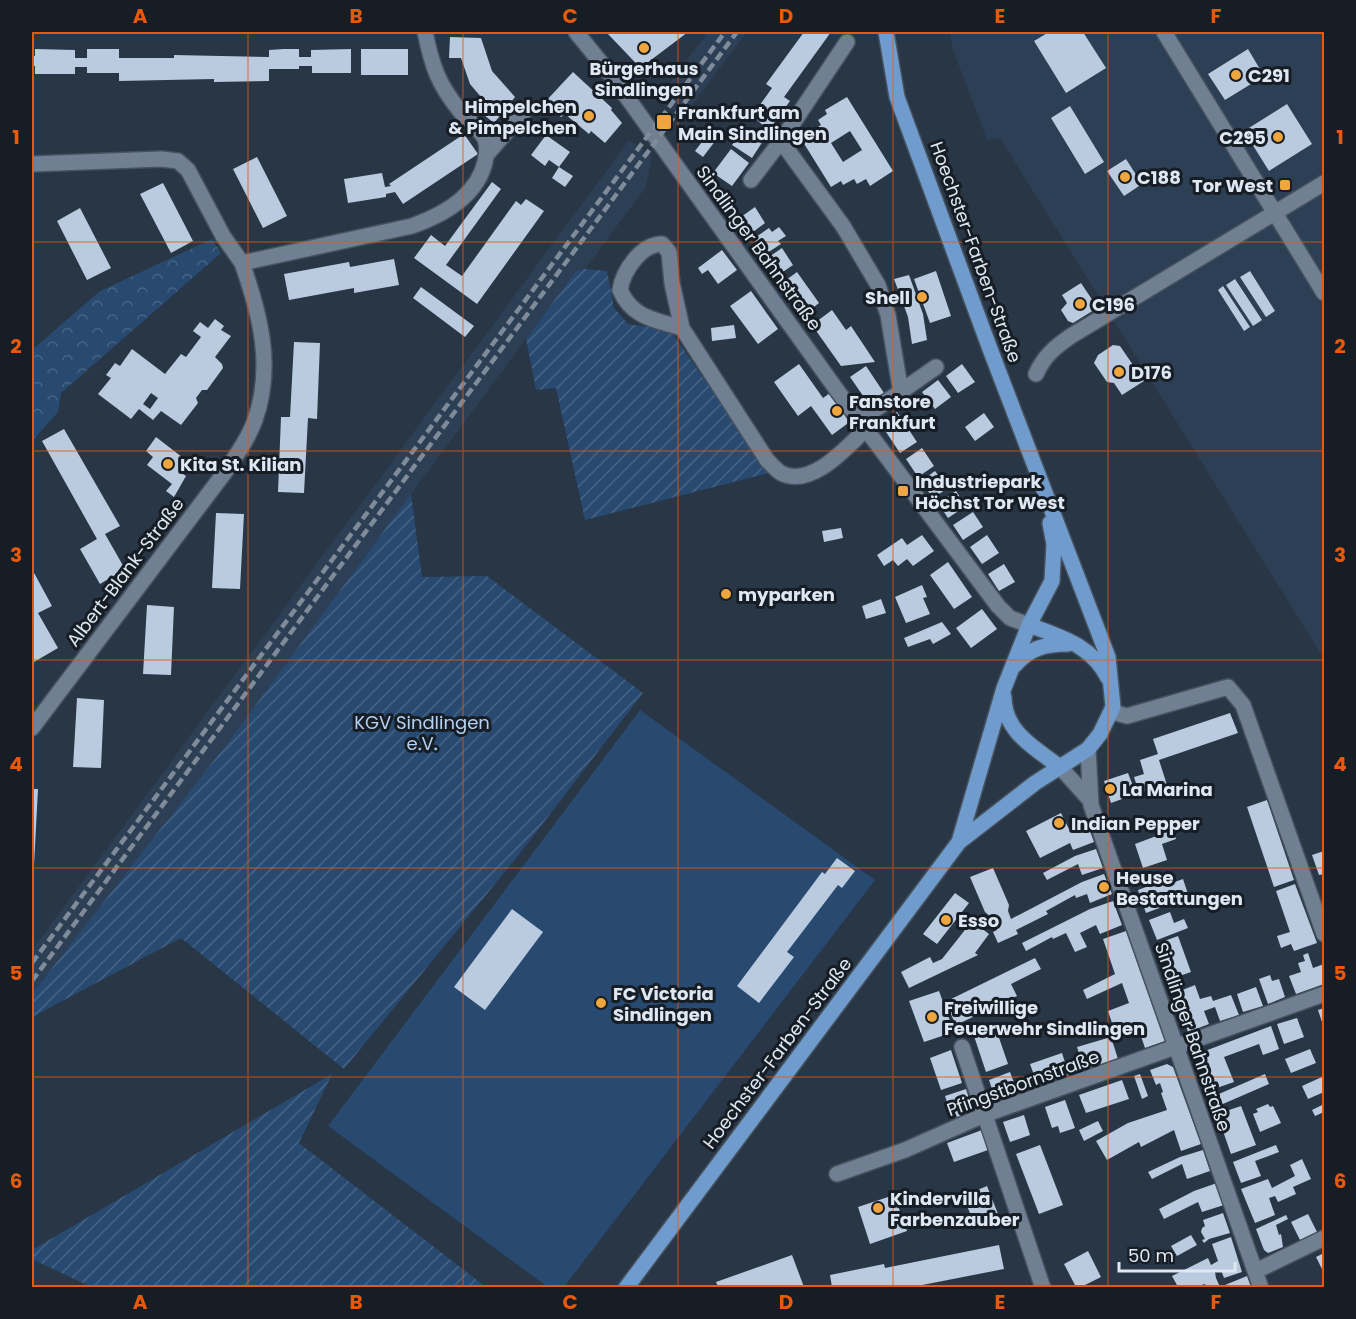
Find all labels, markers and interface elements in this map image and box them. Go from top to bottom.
text: A [133,2,148,30]
text: B [349,2,363,30]
text: C [562,2,578,30]
text: D [779,2,793,30]
text: E [995,2,1005,30]
text: F [1211,2,1222,30]
marker: Bürgerhaus Sindlingen [637,41,651,55]
place label: Bürgerhaus Sindlingen [589,56,699,102]
place label: C291 [1248,63,1290,88]
marker: C291 [1229,68,1243,82]
place label: Himpelchen & Pimpelchen [448,94,577,140]
place label: Frankfurt am Main Sindlingen [678,100,827,146]
marker: Himpelchen & Pimpelchen [582,109,596,123]
marker: Frankfurt am Main Sindlingen [655,113,673,131]
text: 1 [12,123,20,151]
text: 1 [1336,123,1344,151]
place label: C295 [1219,125,1266,150]
marker: C295 [1271,130,1285,144]
street label: Hoechster-Farben-Straße [924,138,1028,366]
street label: Sindlinger Bahnstraße [691,160,827,336]
place label: C188 [1137,165,1181,190]
marker: C188 [1118,170,1132,184]
place label: Tor West [1192,173,1273,198]
marker: Tor West [1278,178,1292,192]
place label: Shell [865,285,910,310]
marker: Shell [915,290,929,304]
place label: C196 [1092,292,1135,317]
marker: C196 [1073,297,1087,311]
text: 2 [10,332,22,360]
text: 2 [1334,332,1346,360]
place label: D176 [1131,360,1172,385]
marker: D176 [1112,365,1126,379]
place label: Fanstore Frankfurt [849,389,936,435]
marker: Fanstore Frankfurt [830,404,844,418]
place label: Kita St. Kilian [180,452,301,477]
marker: Kita St. Kilian [161,457,175,471]
place label: Industriepark Höchst Tor West [915,469,1065,515]
marker: Industriepark Höchst Tor West [896,484,910,498]
street label: Albert-Blank-Straße [61,492,189,652]
text: 3 [10,541,22,569]
text: 3 [1334,541,1346,569]
place label: myparken [738,582,835,607]
marker: myparken [719,587,733,601]
park label: KGV Sindlingen e.V. [354,710,490,756]
text: 4 [9,750,23,778]
text: 4 [1333,750,1347,778]
place label: La Marina [1122,777,1213,802]
marker: La Marina [1103,782,1117,796]
place label: Indian Pepper [1071,811,1200,836]
marker: Indian Pepper [1052,816,1066,830]
place label: Heuse Bestattungen [1116,865,1243,911]
marker: Heuse Bestattungen [1097,880,1111,894]
place label: Esso [958,908,999,933]
marker: Esso [939,913,953,927]
street label: Sindlinger Bahnstraße [1149,939,1237,1135]
street label: Hoechster-Farben-Straße [697,952,857,1154]
text: 5 [10,959,23,987]
text: 5 [1334,959,1347,987]
place label: FC Victoria Sindlingen [613,981,714,1027]
place label: Freiwillige Feuerwehr Sindlingen [944,995,1145,1041]
marker: FC Victoria Sindlingen [594,996,608,1010]
marker: Freiwillige Feuerwehr Sindlingen [925,1010,939,1024]
street label: Pfingstbornstraße [943,1044,1103,1122]
text: 6 [10,1167,22,1195]
text: 6 [1334,1167,1346,1195]
place label: Kindervilla Farbenzauber [890,1186,1020,1232]
marker: Kindervilla Farbenzauber [871,1201,885,1215]
scale bar [1119,1235,1234,1273]
text: 50 m [1128,1243,1174,1268]
text: A [133,1288,148,1316]
text: B [349,1288,363,1316]
text: C [562,1288,578,1316]
text: D [779,1288,793,1316]
text: E [995,1288,1005,1316]
text: F [1211,1288,1222,1316]

